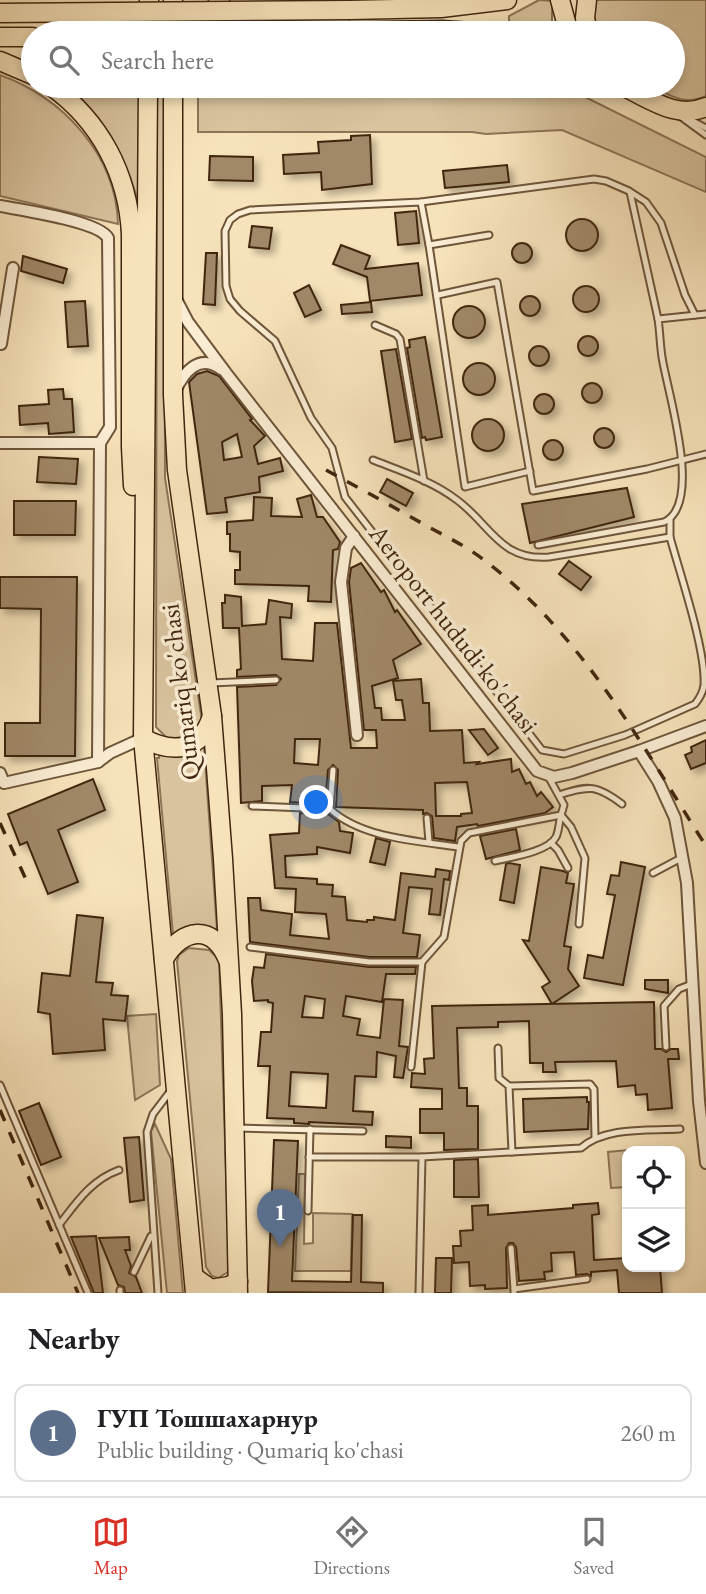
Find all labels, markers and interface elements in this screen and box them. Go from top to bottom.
search box [21,21,685,98]
icon: search [45,41,83,79]
text: Search here [101,43,214,77]
street label: Aeroport hududi ko'chasi [361,517,546,740]
street label: Qumariq ko'chasi [152,602,208,782]
your location [299,785,333,819]
map controls [622,1146,685,1272]
button: locate [622,1146,685,1209]
pin: 1 [257,1189,303,1247]
button: layers [622,1209,685,1272]
text: Nearby [28,1319,120,1358]
text: ГУП Тошшахарнур [97,1401,318,1435]
text: 1 [47,1418,59,1448]
text: 260 m [620,1418,676,1448]
text: Public building · Qumariq ko'chasi [97,1435,404,1465]
tab: Map [92,1513,130,1580]
tab: Directions [313,1513,390,1580]
tab: Saved [573,1513,614,1580]

